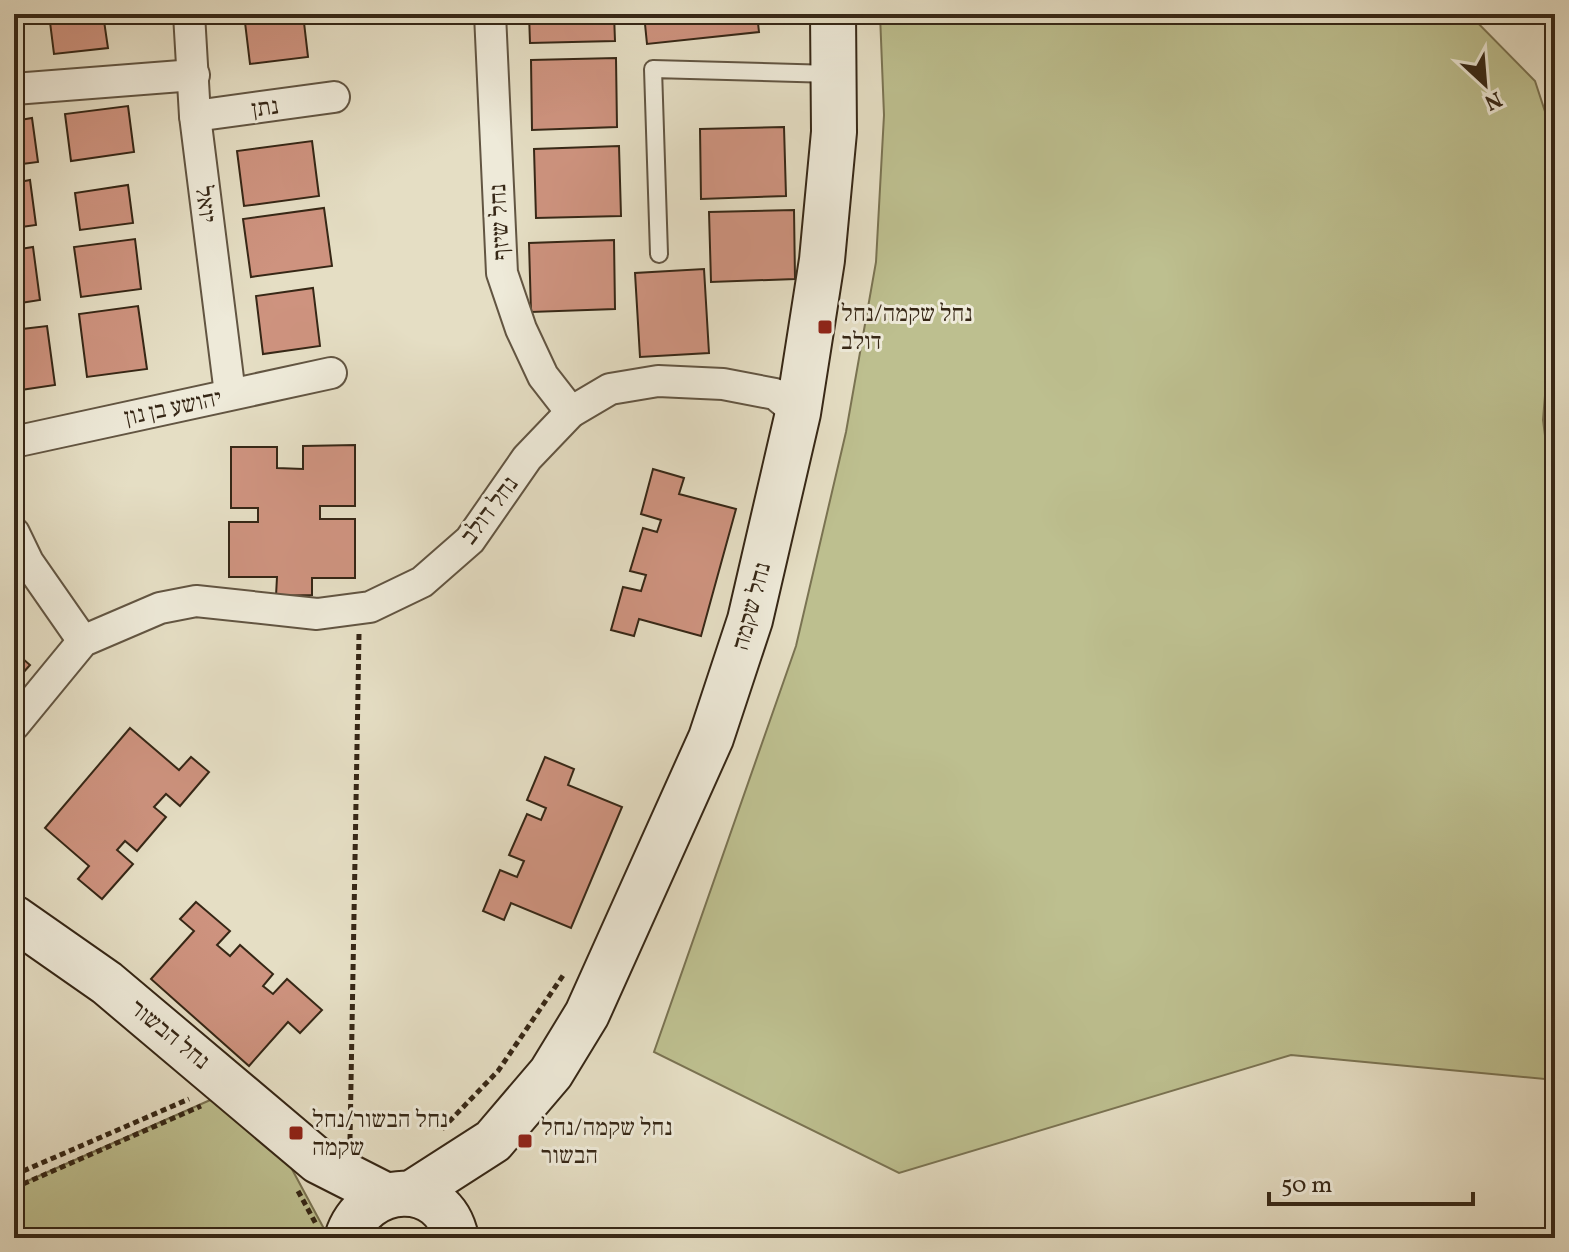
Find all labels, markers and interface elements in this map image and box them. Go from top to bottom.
north arrow [1445,44,1525,124]
text: N [1479,82,1507,117]
street label: נתן [250,90,281,128]
street label: נחל שיזף [482,183,520,261]
street label: יואל [185,184,223,225]
place label: נחל שקמה/נחל דולב [841,298,972,360]
marker: נחל שקמה/נחל דולב [816,318,834,336]
street label: יהושע בן נון [122,382,225,436]
street label: נחל דולב [453,470,528,553]
street label: נחל שקמה [725,559,781,654]
street label: נחל הבשור [121,993,216,1079]
place label: נחל הבשור/נחל שקמה [312,1104,448,1166]
place label: נחל שקמה/נחל הבשור [541,1112,672,1174]
marker: נחל הבשור/נחל שקמה [287,1124,305,1142]
marker: נחל שקמה/נחל הבשור [516,1132,534,1150]
scale bar [1269,1156,1473,1206]
text: 50 m [1281,1169,1333,1203]

